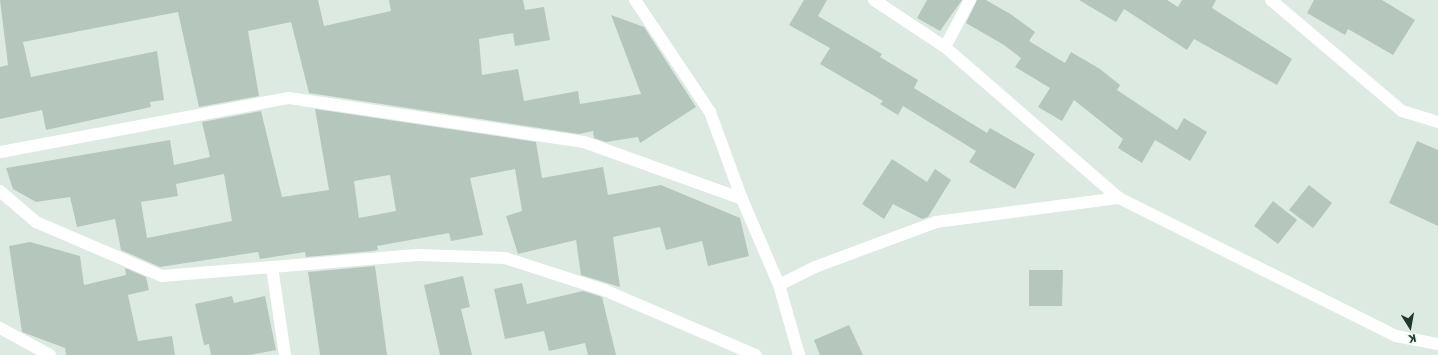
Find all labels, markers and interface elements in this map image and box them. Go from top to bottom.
north arrow [1390,307,1430,347]
text: K [1407,330,1418,347]

